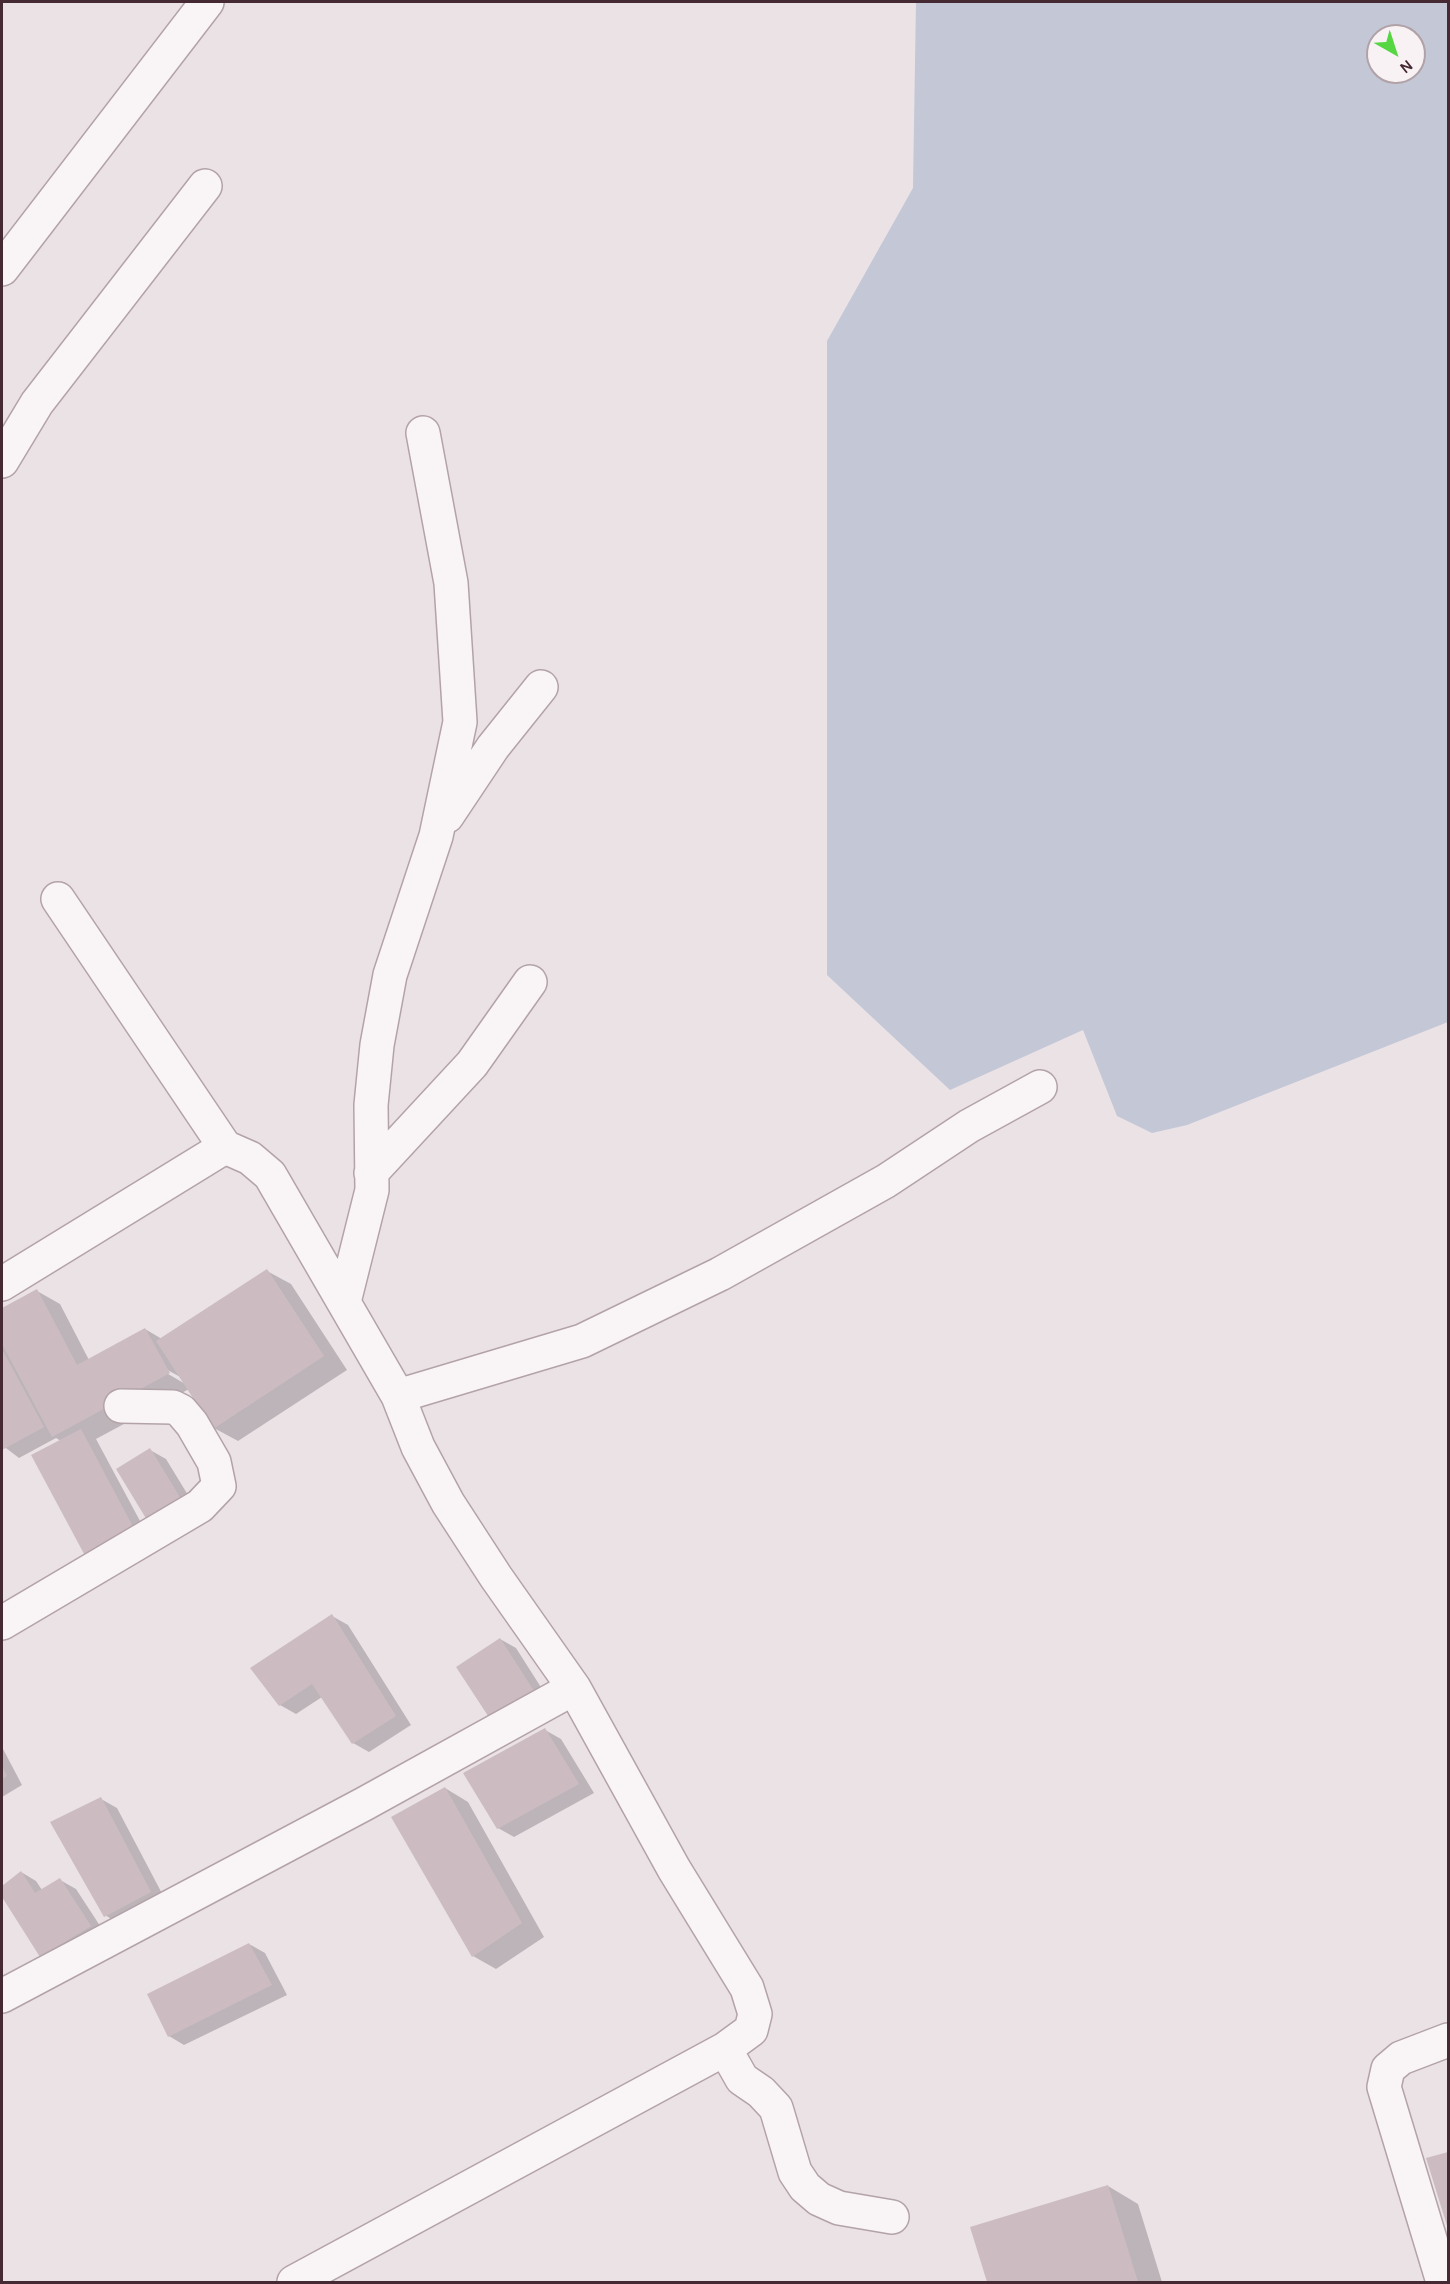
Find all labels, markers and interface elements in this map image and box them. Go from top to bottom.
north arrow [1366,24,1426,84]
text: N [1396,56,1417,78]

